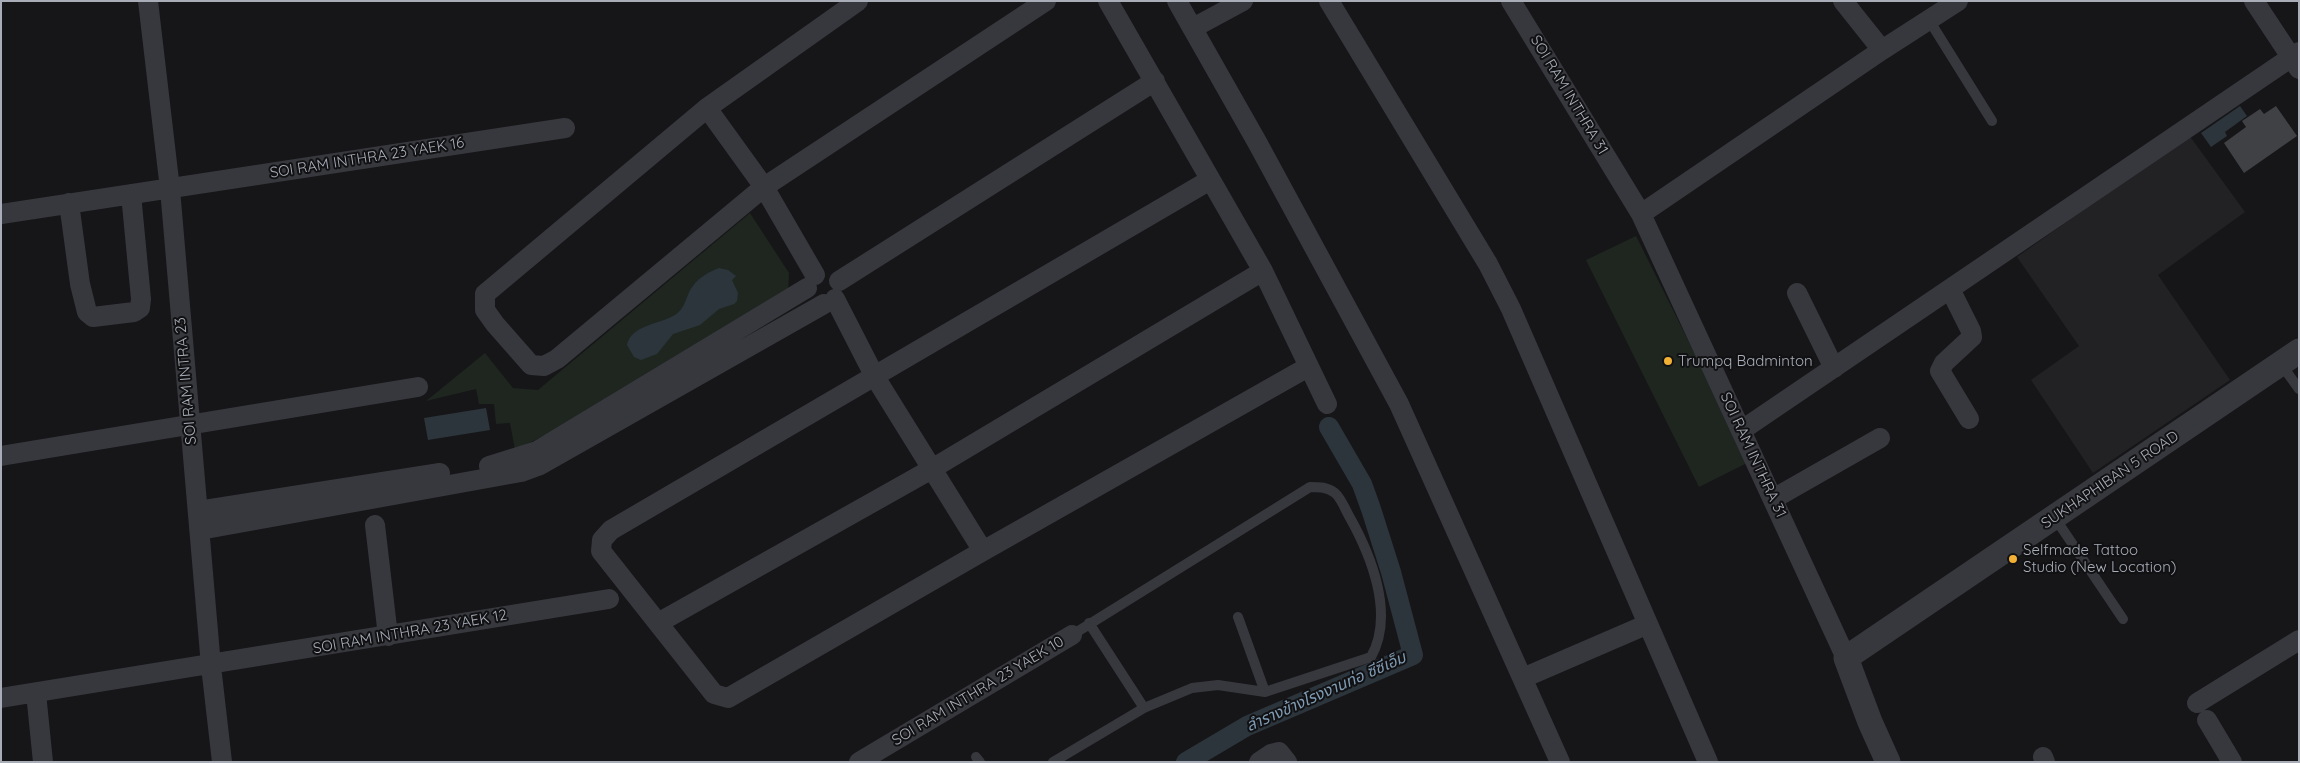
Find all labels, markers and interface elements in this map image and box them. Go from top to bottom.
street label: SOI RAM INTHRA 31 [1526,32,1612,158]
street label: SOI RAM INTHRA 23 YAEK 16 [269,134,465,182]
street label: SOI RAM INTRA 23 [171,317,201,445]
place label: Trumpq Badminton [1678,352,1813,370]
marker: Trumpq Badminton [1662,355,1674,367]
street label: SOI RAM INTHRA 31 [1716,390,1790,520]
street label: SUKHAPHIBAN 5 ROAD [2038,427,2182,533]
place label: Selfmade Tattoo Studio (New Location) [2023,541,2176,576]
marker: Selfmade Tattoo Studio (New Location) [2007,553,2019,565]
street label: SOI RAM INTHRA 23 YAEK 12 [312,606,508,658]
street label: SOI RAM INTHRA 23 YAEK 10 [889,632,1067,750]
water label: ลำรางข้างโรงงานท่อ ซีซีเอ็ม [1243,648,1409,736]

